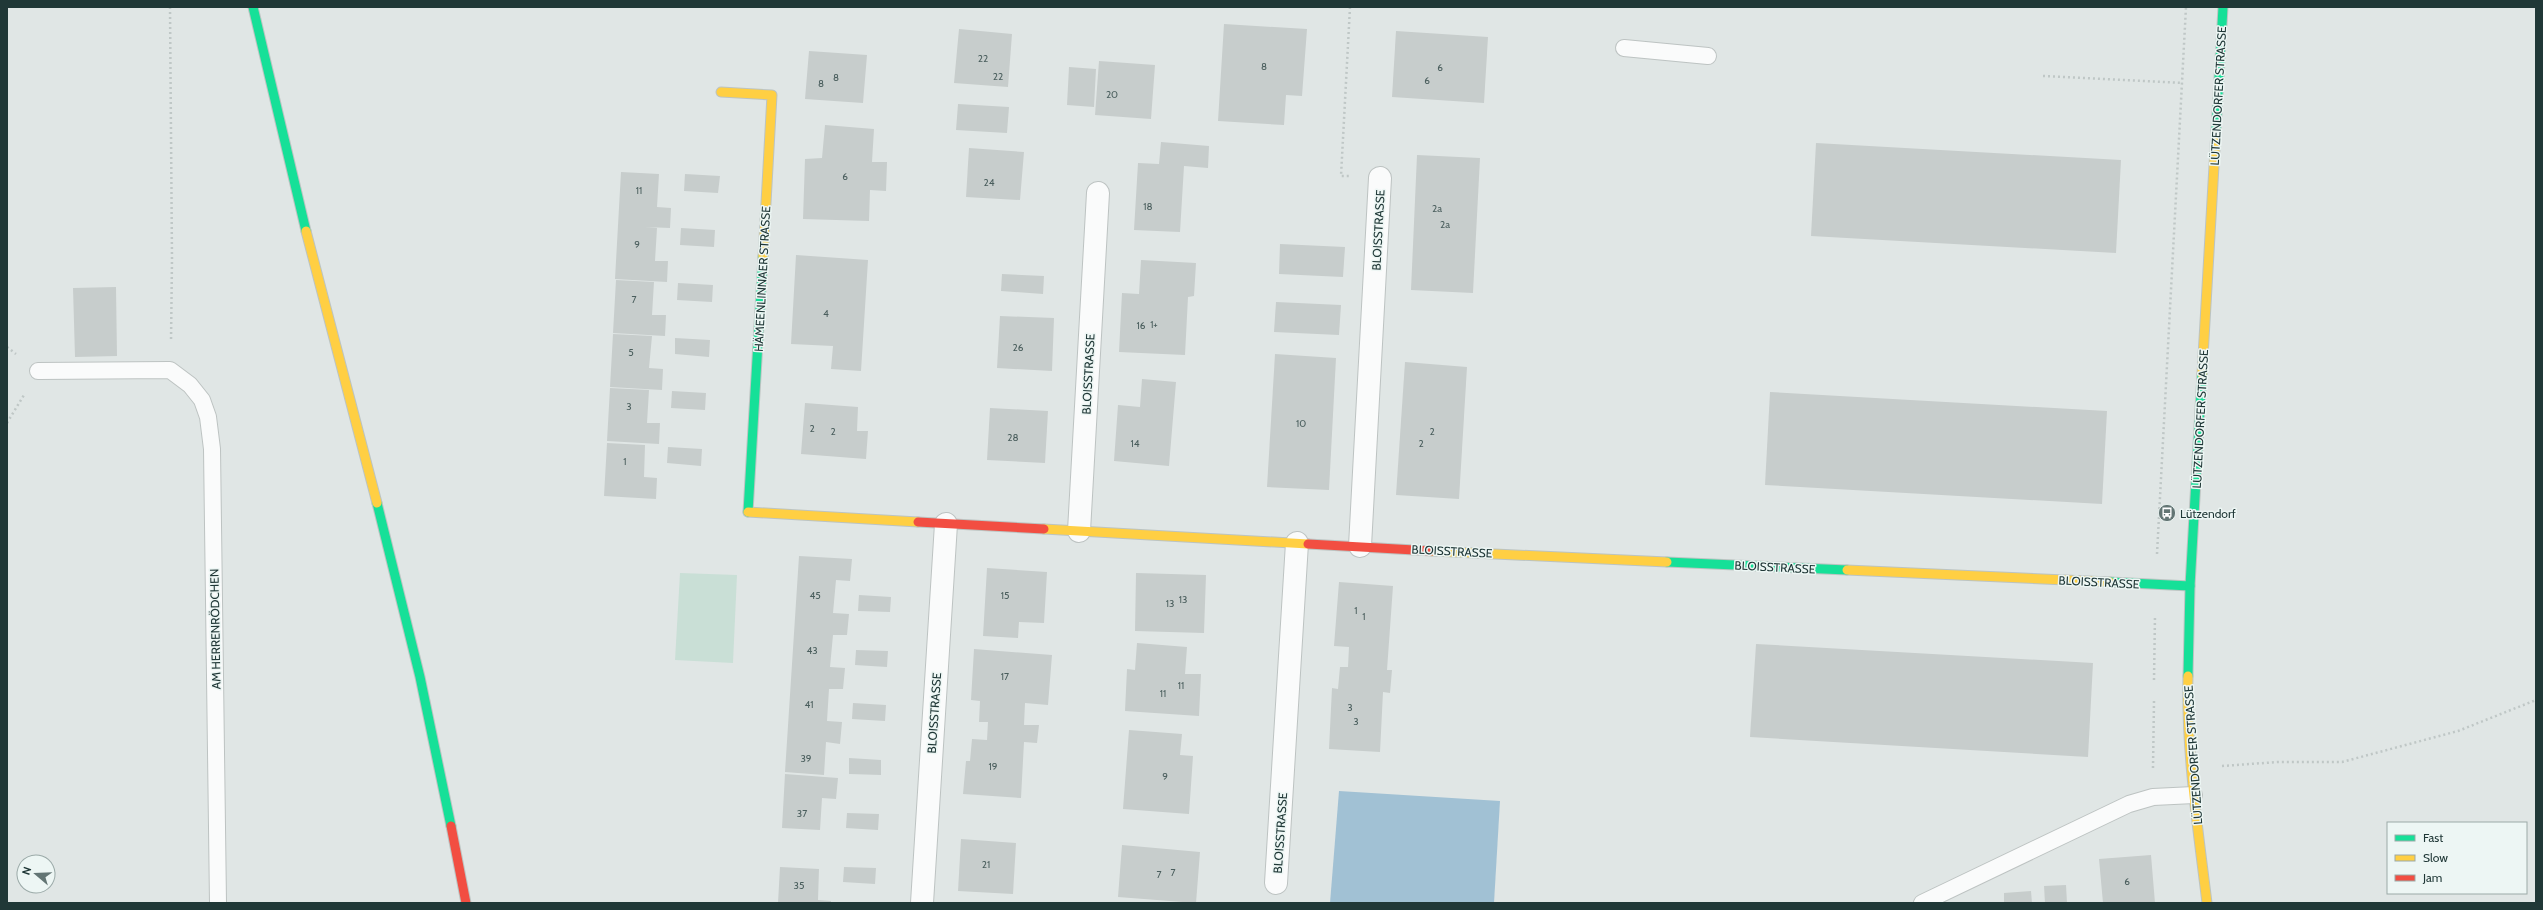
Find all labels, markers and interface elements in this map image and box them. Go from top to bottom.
street label: LÜTZENDORFER STRASSE [2207,26,2229,166]
house number: 22 [978,52,988,65]
house number: 8 [1261,60,1267,73]
house number: 6 [1437,61,1443,74]
house number: 22 [993,70,1003,83]
house number: 8 [833,71,839,84]
house number: 6 [1424,74,1430,87]
house number: 8 [818,77,824,90]
house number: 20 [1106,88,1118,101]
house number: 6 [842,170,848,183]
house number: 24 [983,176,995,189]
house number: 11 [636,184,642,197]
street label: BLOISSTRASSE [1368,189,1388,271]
house number: 18 [1143,200,1153,213]
house number: 2a [1432,202,1442,215]
street label: HÄMEENLINNAER STRASSE [751,205,773,352]
house number: 2a [1440,218,1450,231]
house number: 9 [634,238,640,251]
house number: 7 [631,293,637,306]
house number: 4 [823,307,829,320]
house number: 1+ [1150,318,1158,331]
house number: 16 [1137,319,1146,332]
street label: BLOISSTRASSE [1078,333,1098,415]
house number: 26 [1013,341,1024,354]
house number: 5 [628,346,634,359]
street label: LÜTZENDORFER STRASSE [2189,349,2211,489]
house number: 3 [626,400,632,413]
house number: 10 [1296,417,1306,430]
house number: 2 [809,422,815,435]
house number: 2 [830,425,836,438]
house number: 2 [1429,425,1435,438]
house number: 28 [1007,431,1019,444]
house number: 14 [1130,437,1140,450]
house number: 2 [1418,437,1424,450]
house number: 1 [623,455,627,468]
bus stop icon: Lützendorf [2157,503,2177,523]
place label: Lützendorf [2180,506,2236,521]
street label: BLOISSTRASSE [1411,541,1493,561]
street label: BLOISSTRASSE [1734,557,1816,577]
street label: AM HERRENRÖDCHEN [206,569,224,689]
street label: BLOISSTRASSE [2058,572,2140,592]
house number: 45 [809,589,821,602]
house number: 15 [1001,589,1009,602]
house number: 13 [1179,593,1187,606]
house number: 13 [1166,597,1174,610]
house number: 1 [1354,604,1358,617]
house number: 1 [1362,610,1366,623]
house number: 43 [806,644,818,657]
house number: 17 [1001,670,1009,683]
street label: BLOISSTRASSE [924,672,944,754]
house number: 11 [1178,679,1184,692]
street label: LÜTZENDORFER STRASSE [2181,685,2205,825]
house number: 11 [1160,687,1166,700]
house number: 41 [804,698,814,711]
house number: 3 [1347,701,1353,714]
house number: 3 [1353,715,1359,728]
house number: 39 [800,752,812,765]
house number: 19 [989,760,998,773]
house number: 9 [1162,770,1168,783]
street label: BLOISSTRASSE [1270,792,1290,874]
house number: 37 [797,807,807,820]
legend [2387,822,2527,894]
text: Fast [2423,830,2443,845]
text: Slow [2423,850,2448,865]
north arrow [16,854,56,894]
house number: 21 [982,858,990,871]
text: N [19,865,34,877]
house number: 7 [1170,866,1176,879]
house number: 7 [1156,868,1162,881]
text: Jam [2422,870,2442,885]
house number: 6 [2124,875,2130,888]
house number: 35 [794,879,804,892]

